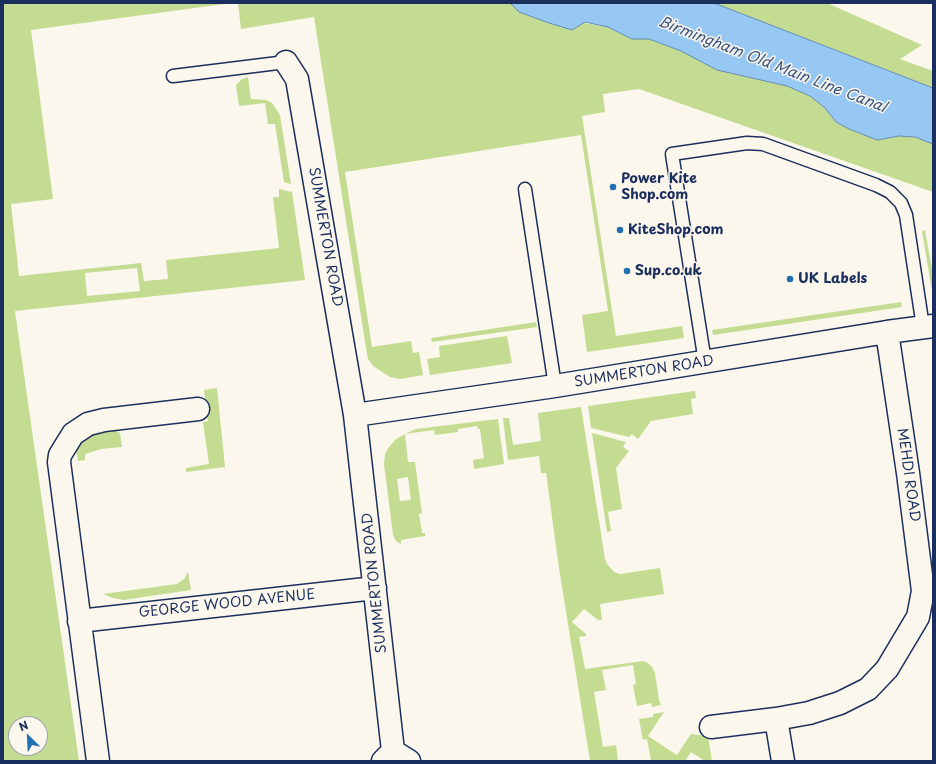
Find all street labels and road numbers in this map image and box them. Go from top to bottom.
street label: SUMMERTON ROAD [304,166,346,308]
street label: SUMMERTON ROAD [573,353,715,391]
street label: MEHDI ROAD [893,427,923,523]
street label: SUMMERTON ROAD [359,512,391,654]
street label: GEORGE WOOD AVENUE [138,586,316,622]

